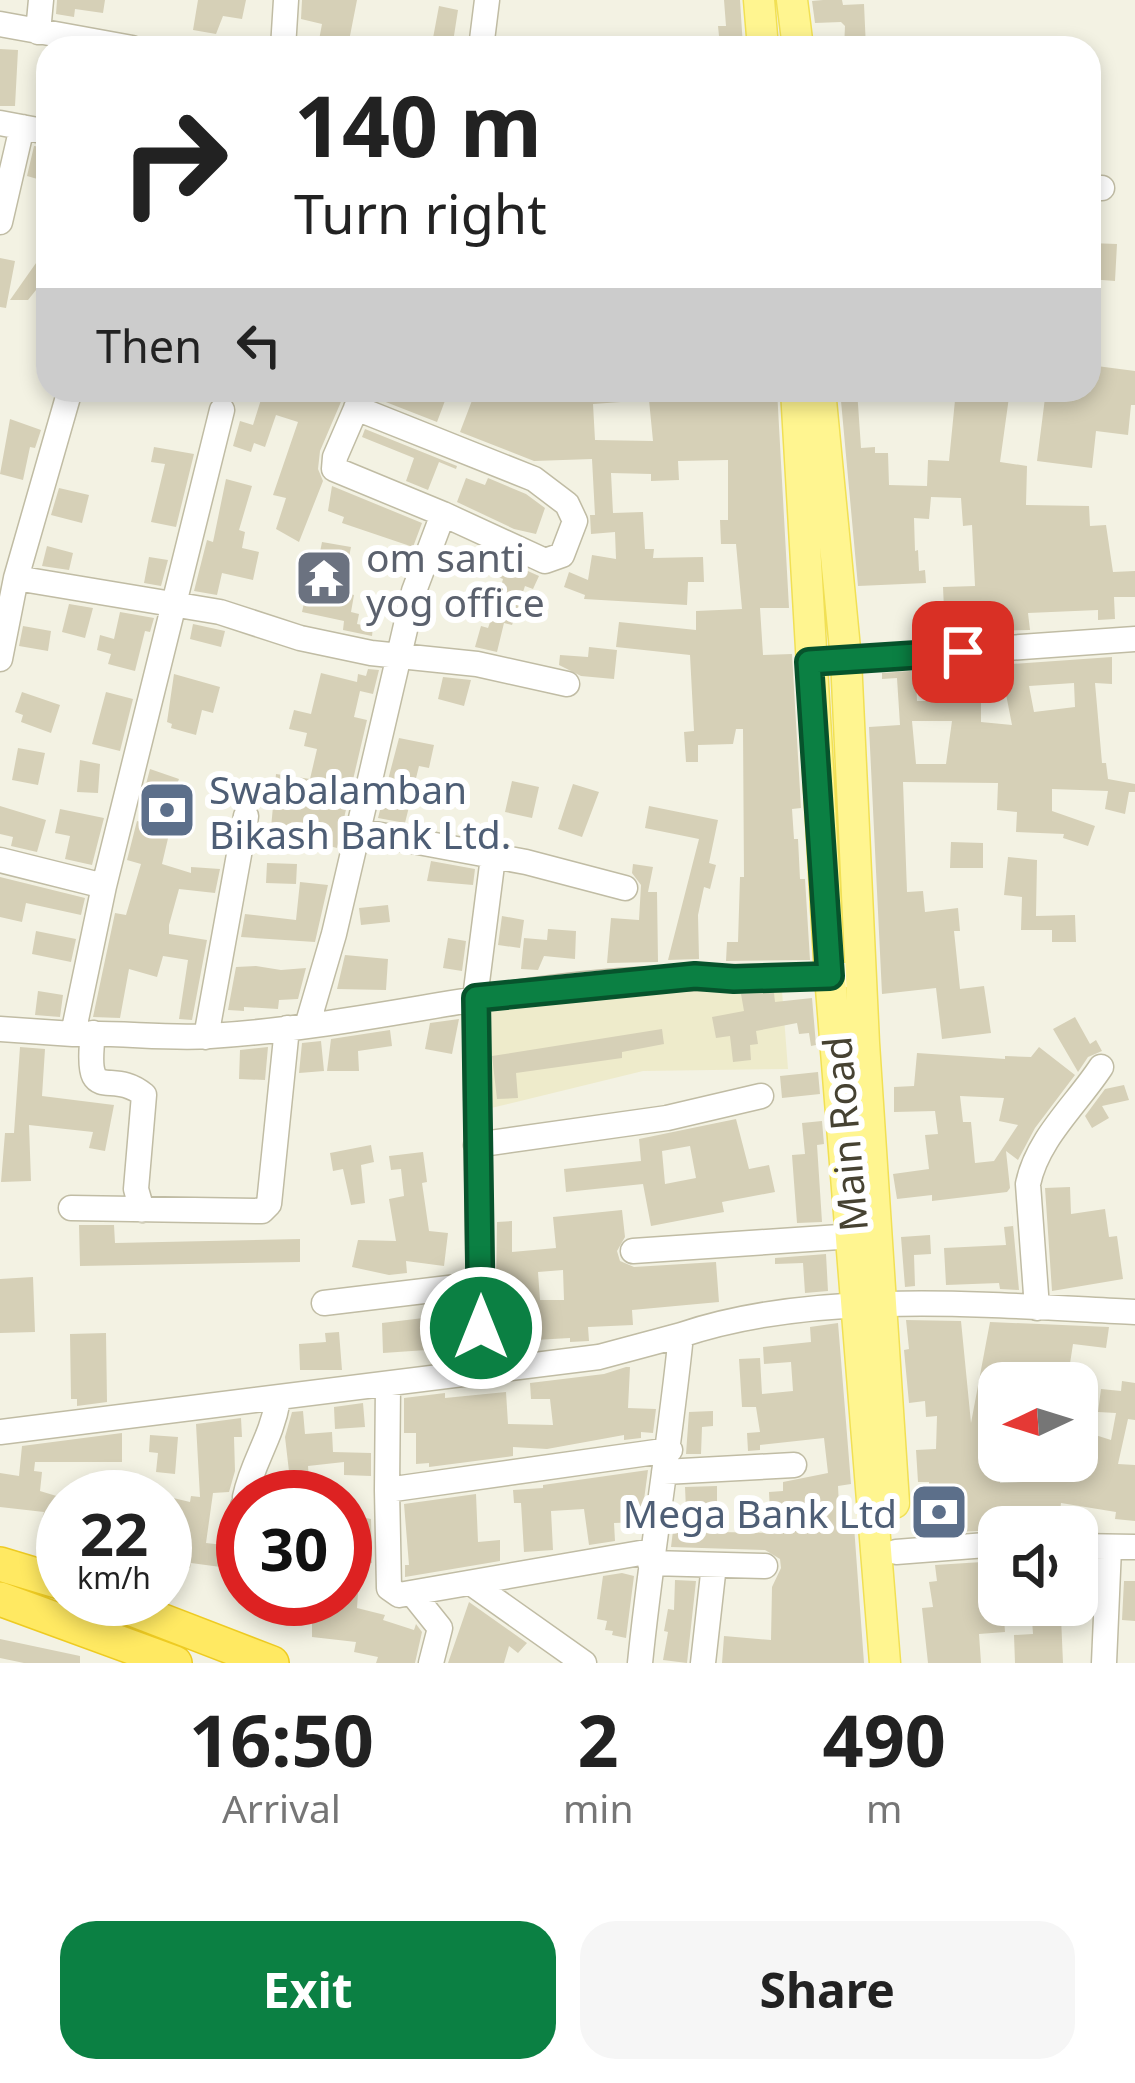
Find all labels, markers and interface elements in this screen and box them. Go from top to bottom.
text: 140 m [294,67,542,182]
icon: right [96,84,252,240]
text: Turn right [294,176,547,250]
icon: left [226,312,292,378]
text: Then [96,315,202,376]
place label: om santi yog office [366,530,545,628]
temple icon: om santi yog office [293,547,355,609]
pin [912,601,1014,703]
icon: arrive [930,619,996,685]
place label: Swabalamban Bikash Bank Ltd. [209,762,511,860]
bank icon: Swabalamban Bikash Bank Ltd. [136,779,198,841]
street label: Main Road [809,1034,879,1234]
position arrow [418,1265,544,1391]
north arrow [978,1362,1098,1482]
map controls [978,1362,1098,1626]
speed limit sign: 30 [216,1470,372,1626]
bank icon: Mega Bank Ltd [908,1481,970,1543]
place label: Mega Bank Ltd [623,1486,897,1539]
text: 22 [80,1492,148,1574]
button: sound [978,1506,1098,1626]
text: km/h [77,1557,151,1598]
text: 16:50 [189,1690,374,1788]
text: 2 [578,1690,619,1788]
text: 490 [822,1690,946,1788]
text: Arrival [222,1781,341,1834]
text: min [563,1781,634,1834]
text: m [866,1781,902,1834]
button: Exit [60,1921,556,2059]
button: Share [580,1921,1075,2059]

